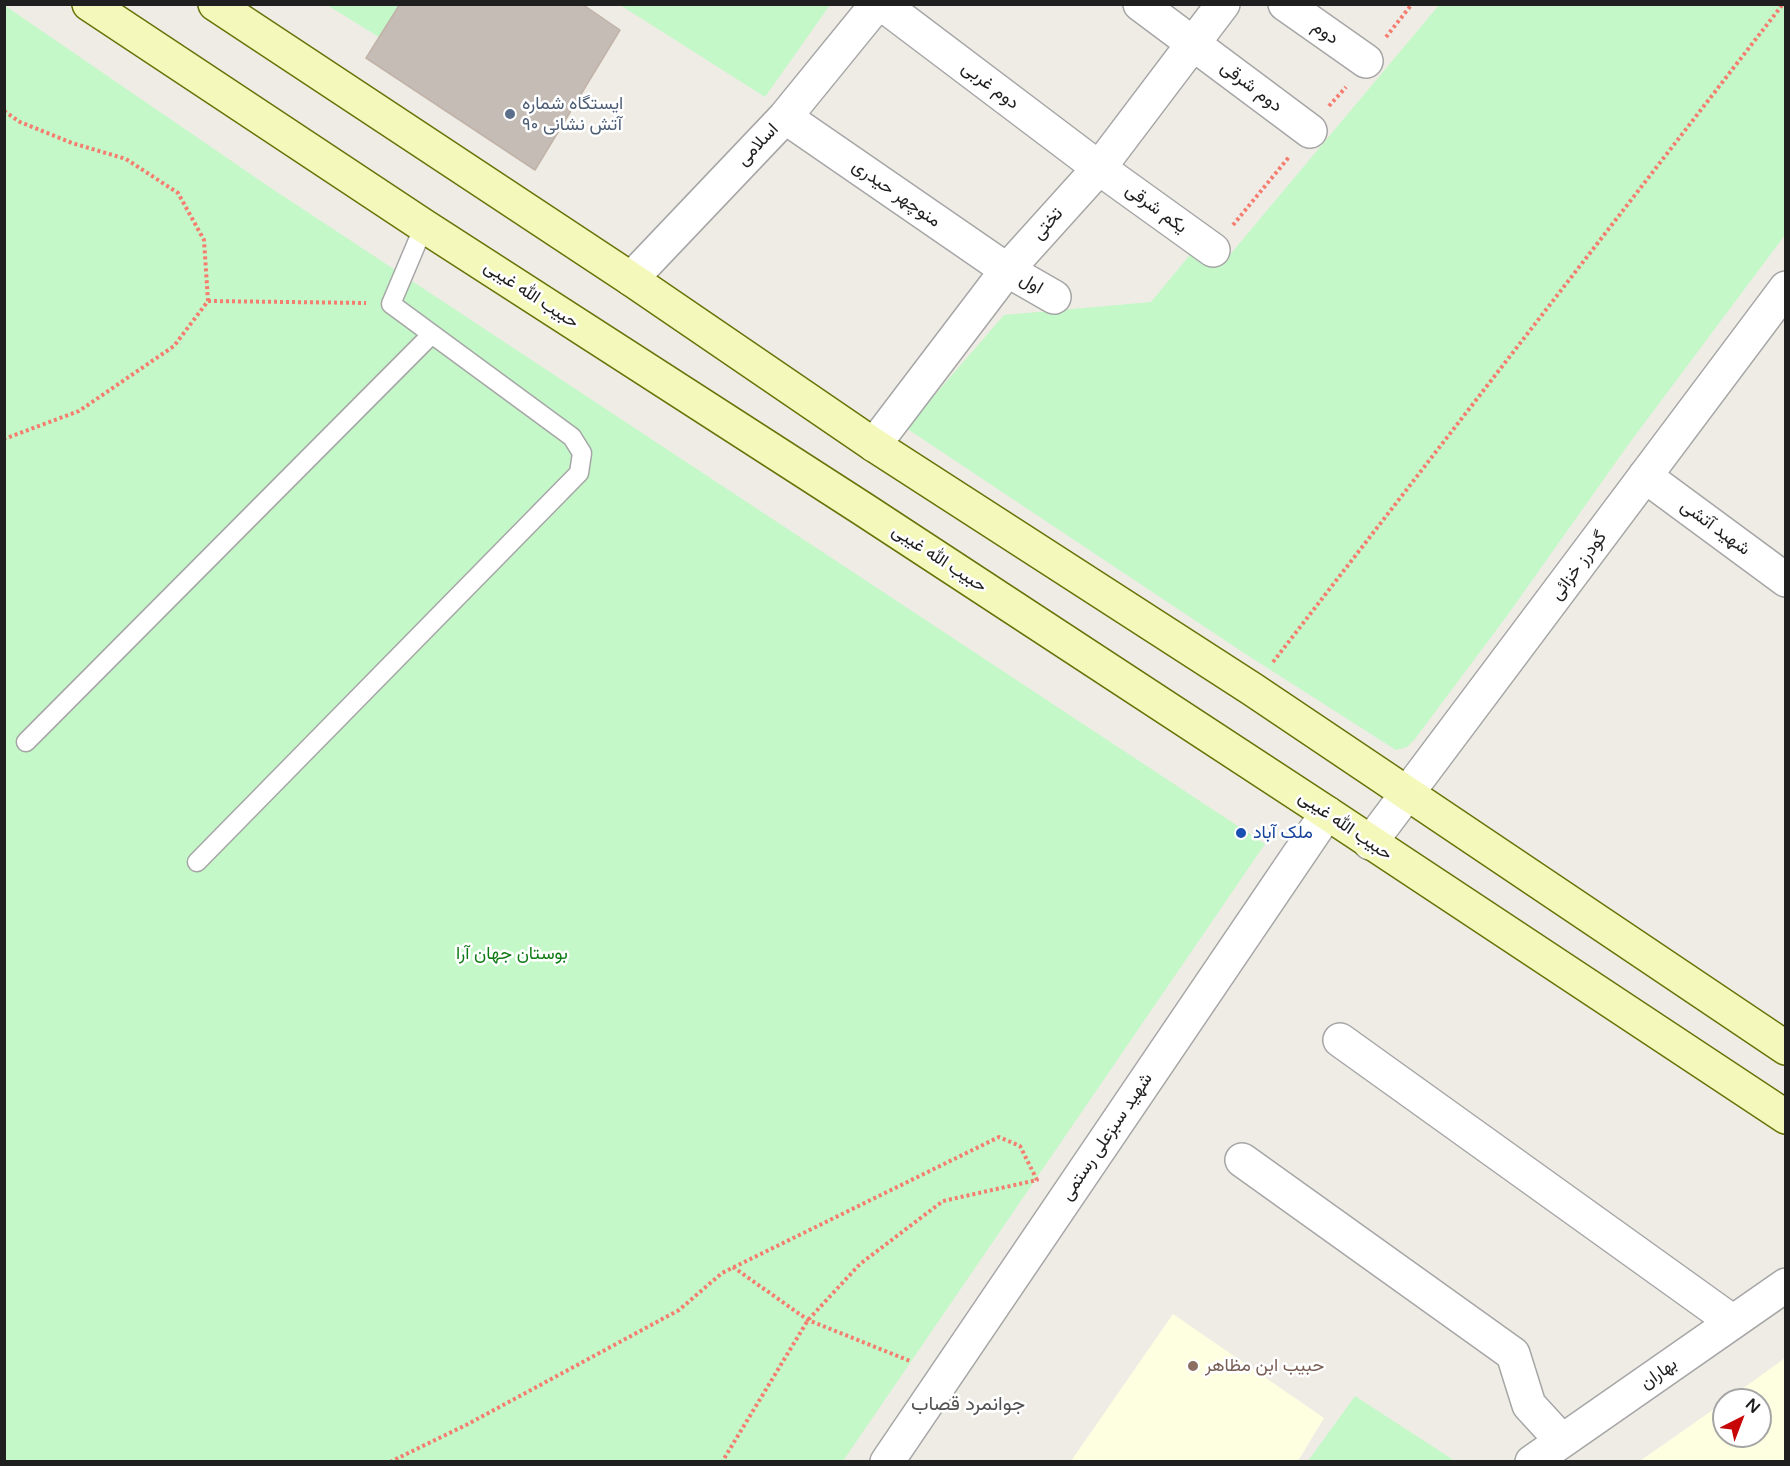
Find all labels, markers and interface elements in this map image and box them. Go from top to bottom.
street label: دوم [1308,16,1342,50]
street label: دوم غربی [957,57,1023,115]
street label: دوم شرقی [1216,57,1286,117]
place label: ایستگاه شماره ۹۰ آتش نشانی [522,93,623,136]
marker: ایستگاه شماره ۹۰ آتش نشانی [503,107,517,121]
street label: اسلامی [733,119,783,171]
street label: منوچهر حیدری [847,156,945,232]
street label: یکم شرقی [1121,179,1191,239]
street label: تختی [1028,203,1068,245]
street label: حبیب الله غیبی [479,256,583,334]
street label: اول [1015,269,1047,299]
street label: شهید آتشی [1676,495,1754,561]
street label: حبیب الله غیبی [887,520,991,598]
street label: گودرز خزائی [1546,527,1612,605]
street label: حبیب الله غیبی [1294,787,1396,865]
place label: ملک آباد [1253,822,1313,844]
marker: ملک آباد [1234,826,1248,840]
park label: بوستان جهان آرا [456,943,568,965]
street label: شهید سبزعلی رستمی [1056,1069,1158,1205]
street label: بهاران [1636,1354,1682,1394]
place label: حبیب ابن مظاهر [1205,1355,1324,1377]
marker: حبیب ابن مظاهر [1186,1359,1200,1373]
north arrow [1712,1388,1772,1448]
district label: جوانمرد قصاب [911,1393,1025,1417]
text: N [1741,1394,1764,1418]

